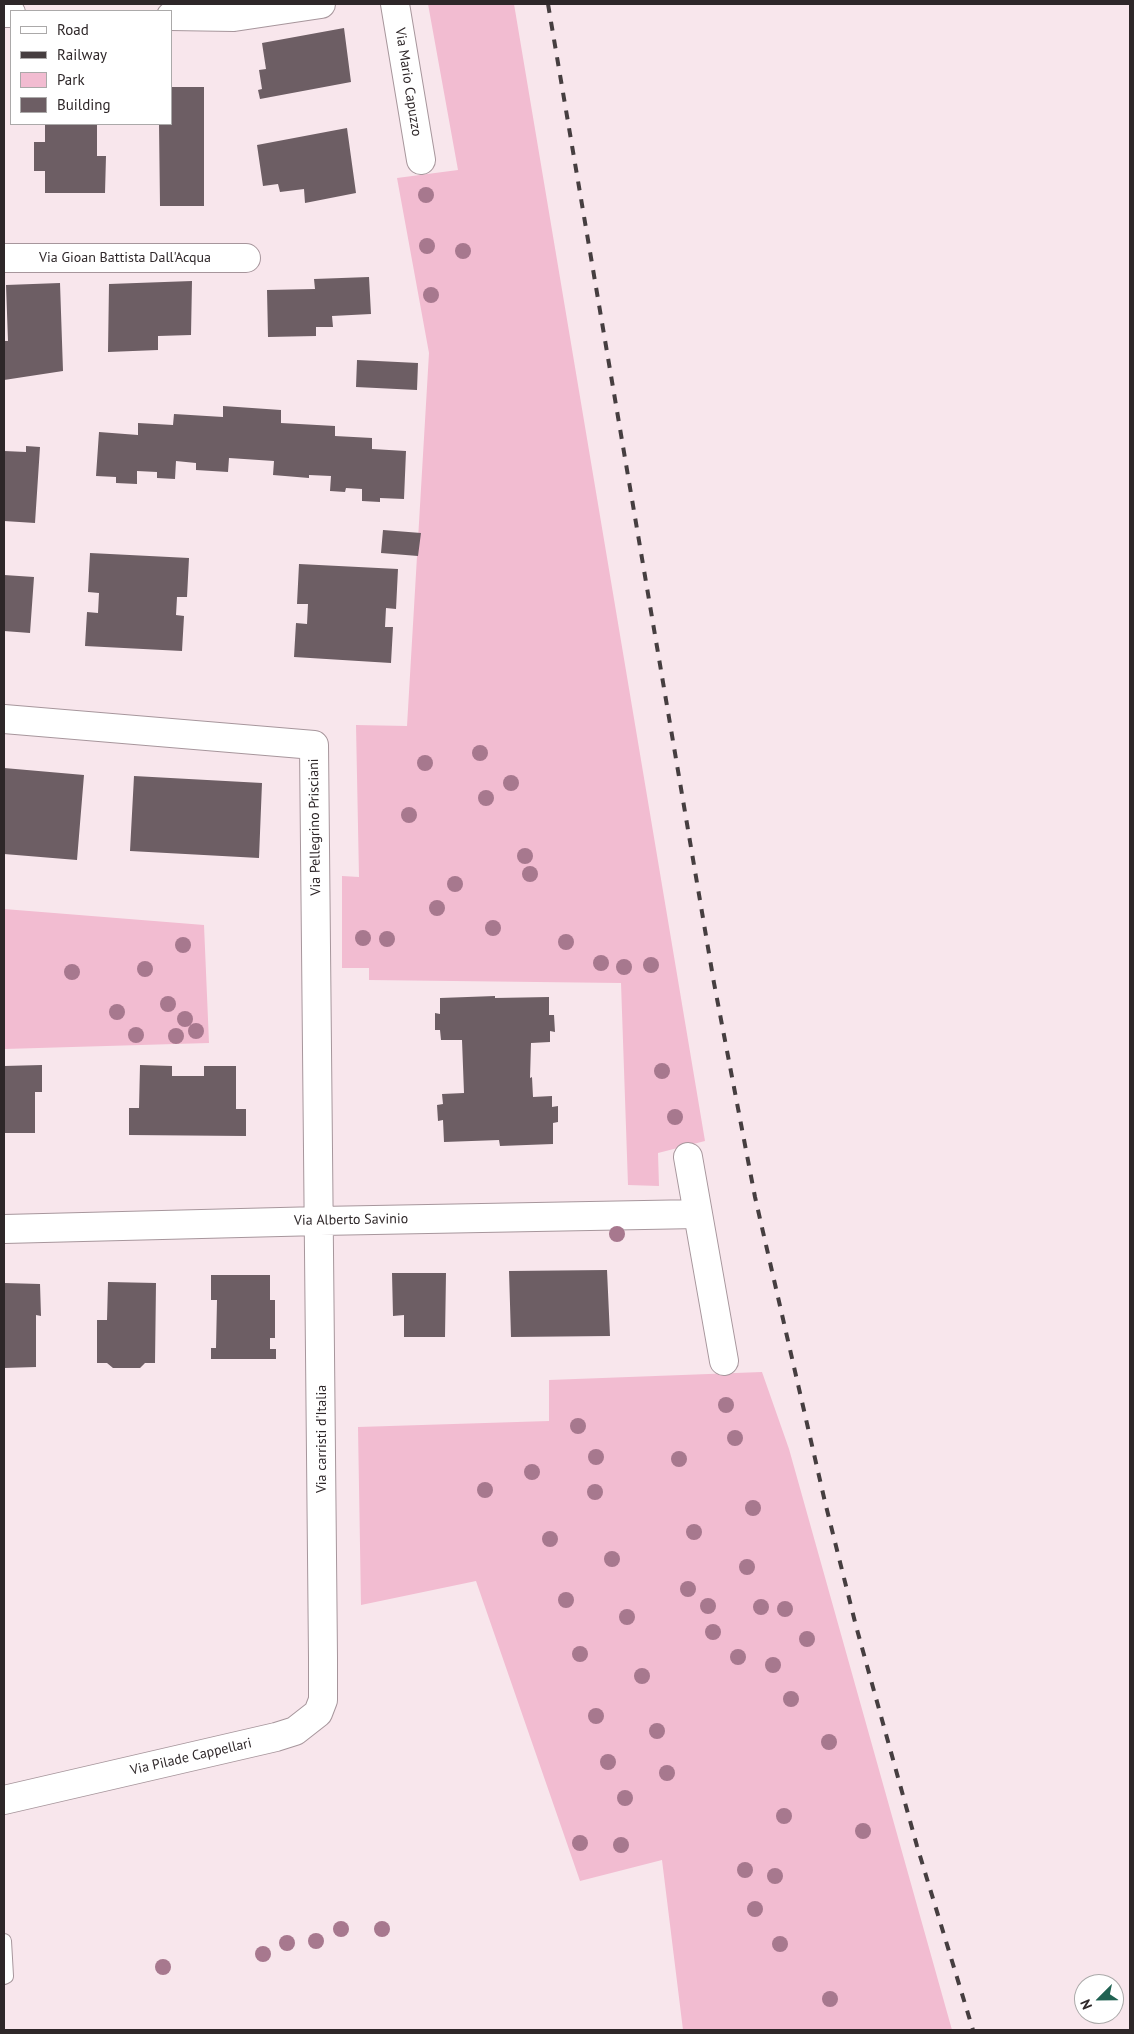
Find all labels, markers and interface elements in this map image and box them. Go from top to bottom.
legend [10,10,172,125]
text: Road [57,20,89,39]
street label: Via Mario Capuzzo [391,26,425,138]
text: Railway [57,45,107,64]
text: Park [57,70,85,89]
text: Building [57,95,111,114]
street label: Via Gioan Battista Dall'Acqua [39,250,211,266]
street label: Via Pellegrino Prisciani [305,758,325,896]
street label: Via Alberto Savinio [294,1211,408,1229]
street label: Via carristi d'Italia [314,1385,330,1493]
street label: Via Pilade Cappellari [129,1735,253,1779]
north arrow [1074,1974,1124,2024]
text: N [1076,1997,1096,2012]

